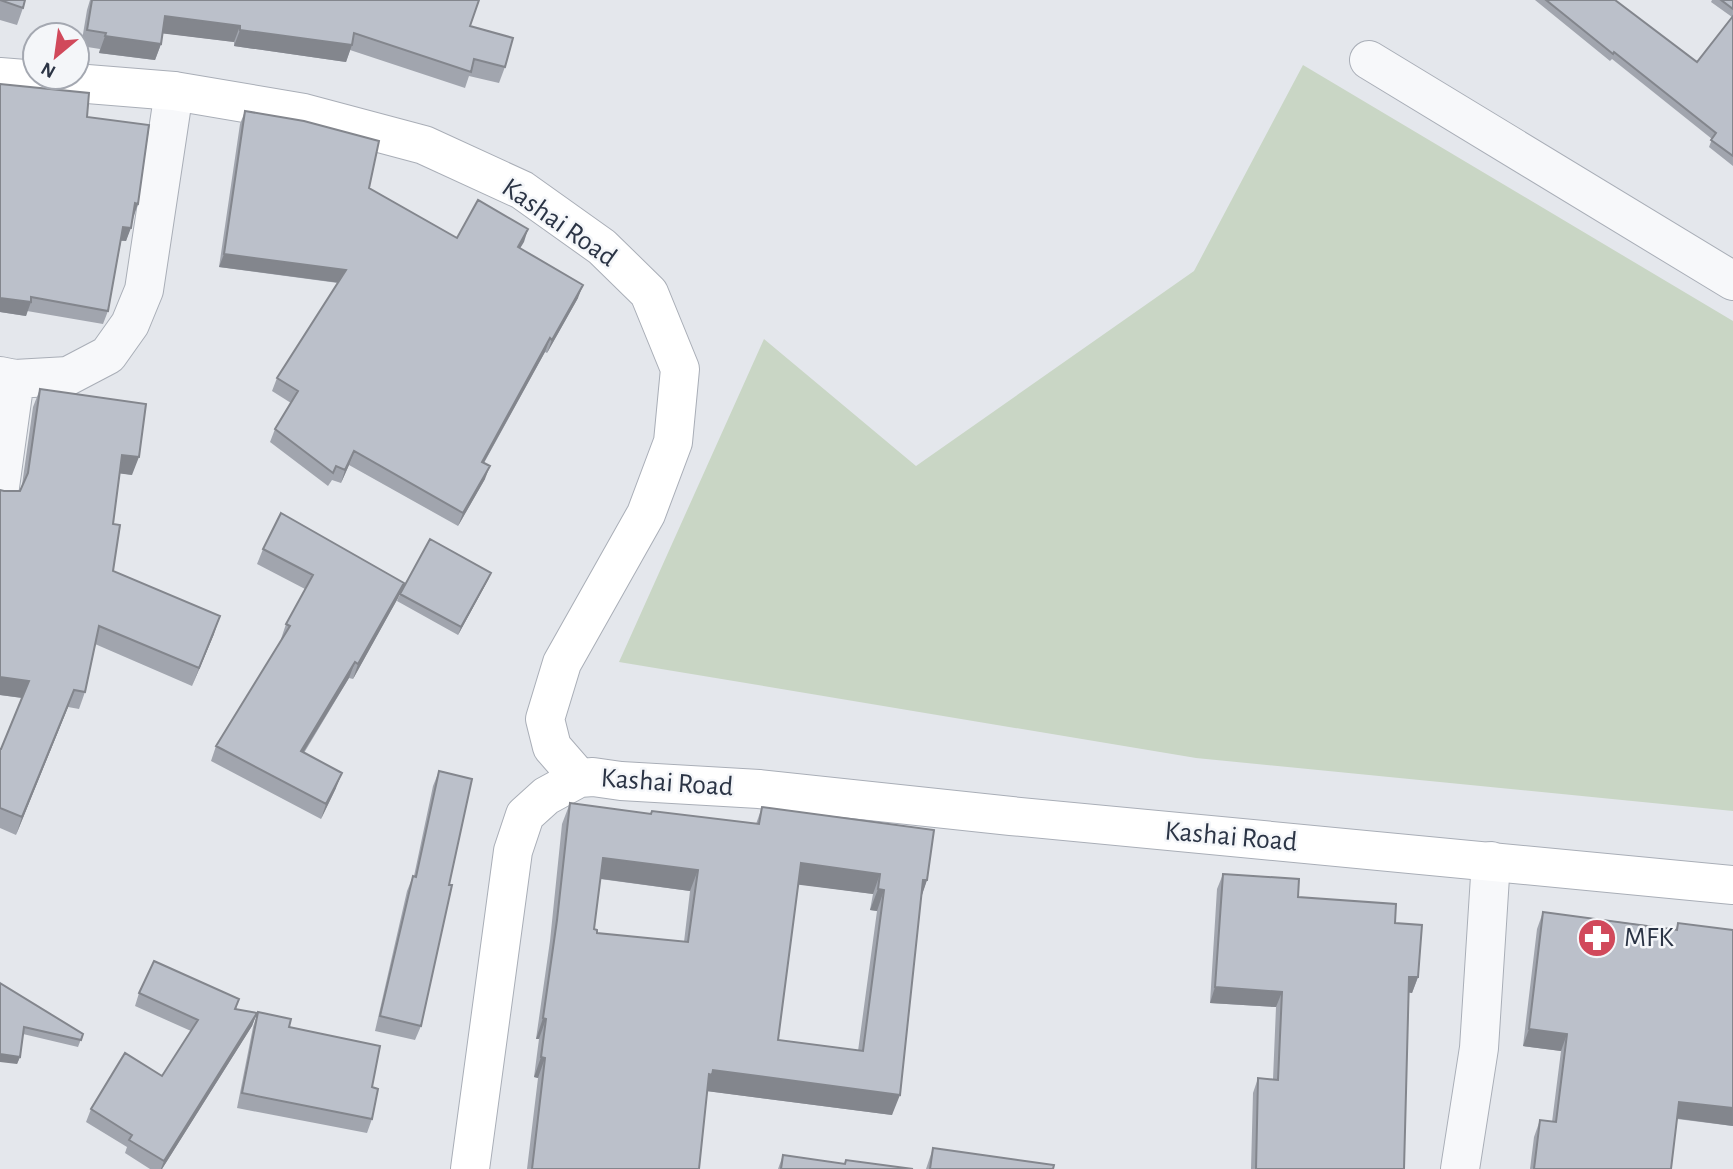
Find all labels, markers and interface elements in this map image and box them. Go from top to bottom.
north arrow [21,21,91,91]
text: N [38,58,59,81]
street label: Kashai Road [497,173,621,273]
street label: Kashai Road [600,764,734,802]
street label: Kashai Road [1164,817,1298,857]
pharmacy icon: MFK [1576,917,1618,959]
place label: MFK [1624,924,1674,952]

